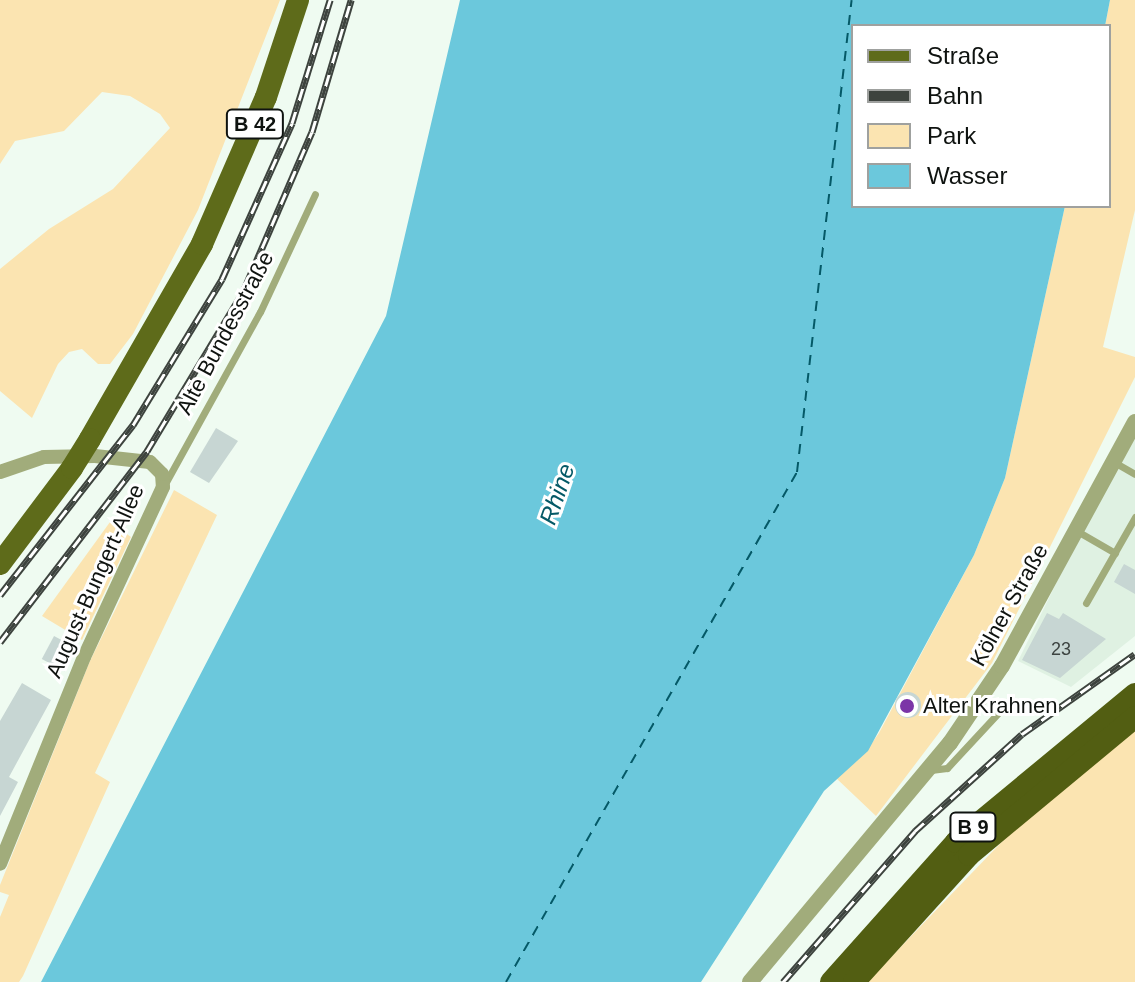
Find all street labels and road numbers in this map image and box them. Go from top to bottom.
road number: B 42 [225,108,285,140]
street label: Alte Bundesstraße [171,247,279,419]
street label: August-Bungert-Allee [40,480,150,682]
street label: Kölner Straße [965,539,1053,671]
road number: B 9 [949,811,997,843]

